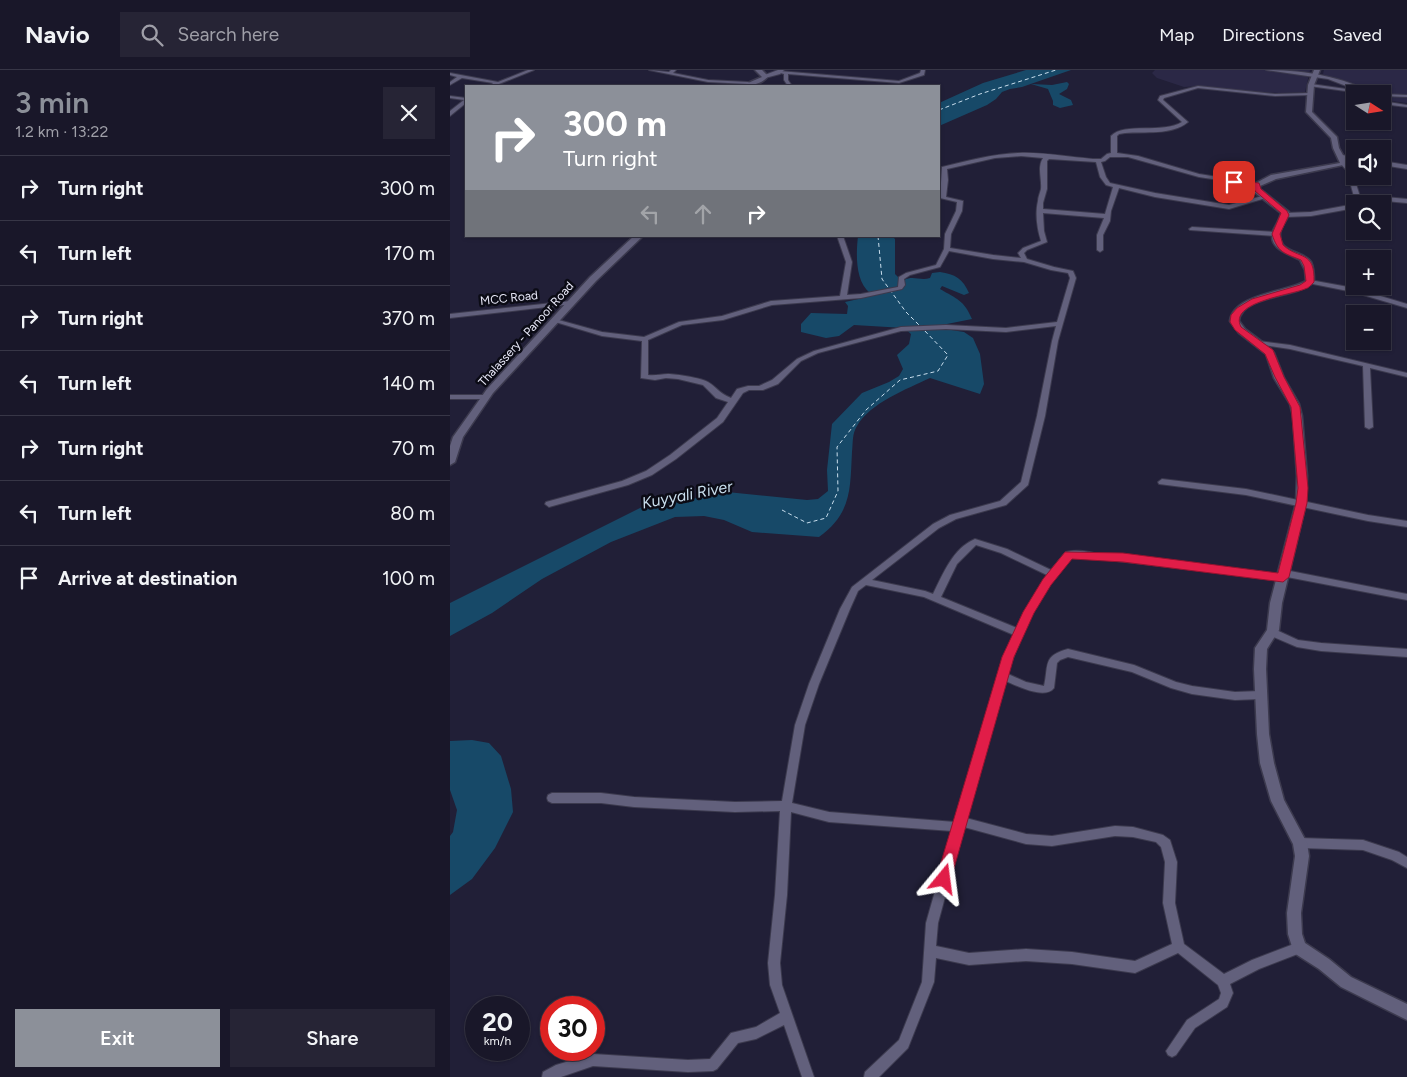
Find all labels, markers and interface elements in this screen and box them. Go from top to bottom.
search box [120,12,470,57]
text: Navio [25,20,90,49]
icon: search [138,21,166,49]
text: Search here [178,23,279,46]
text: Map [1159,24,1194,46]
text: Directions [1222,24,1304,46]
text: Saved [1332,24,1382,46]
text: 3 min [15,84,89,121]
north arrow [1346,85,1391,130]
map controls [1346,85,1391,350]
button: close [383,87,435,139]
text: 300 m [563,103,667,145]
icon: right [480,105,545,170]
text: 1.2 km · 13:22 [15,122,108,141]
button: sound [1346,140,1391,185]
text: Turn right [563,145,658,172]
pin [1213,161,1255,203]
icon: arrive [1220,168,1248,196]
icon: right [15,174,43,202]
text: Turn right [58,177,144,200]
text: 300 m [379,177,435,200]
button: search [1346,195,1391,240]
icon: left [636,200,664,228]
icon: ahead [689,200,717,228]
icon: right [742,200,770,228]
icon: left [15,239,43,267]
text: Turn left [58,242,132,265]
text: 170 m [384,242,435,265]
button: + [1346,250,1391,295]
street label: Thalassery - Panoor Road [475,279,577,389]
street label: MCC Road [479,288,539,308]
icon: right [15,304,43,332]
button: − [1346,305,1391,350]
text: Turn right [58,307,144,330]
text: 370 m [381,307,435,330]
icon: left [15,369,43,397]
text: Turn left [58,372,132,395]
text: 140 m [382,372,435,395]
icon: right [15,434,43,462]
text: Turn right [58,437,144,460]
text: 70 m [392,437,435,460]
water label: Kuyyali River [640,476,735,513]
icon: left [15,499,43,527]
text: Turn left [58,502,132,525]
text: 80 m [390,502,435,525]
icon: arrive [15,564,43,592]
text: Arrive at destination [58,567,237,590]
text: 100 m [382,567,435,590]
position arrow [917,852,969,904]
speed limit sign: 30 [540,996,605,1061]
text: 20 [482,1007,513,1037]
button: Exit [15,1009,220,1067]
button: Share [230,1009,435,1067]
text: km/h [484,1034,511,1048]

